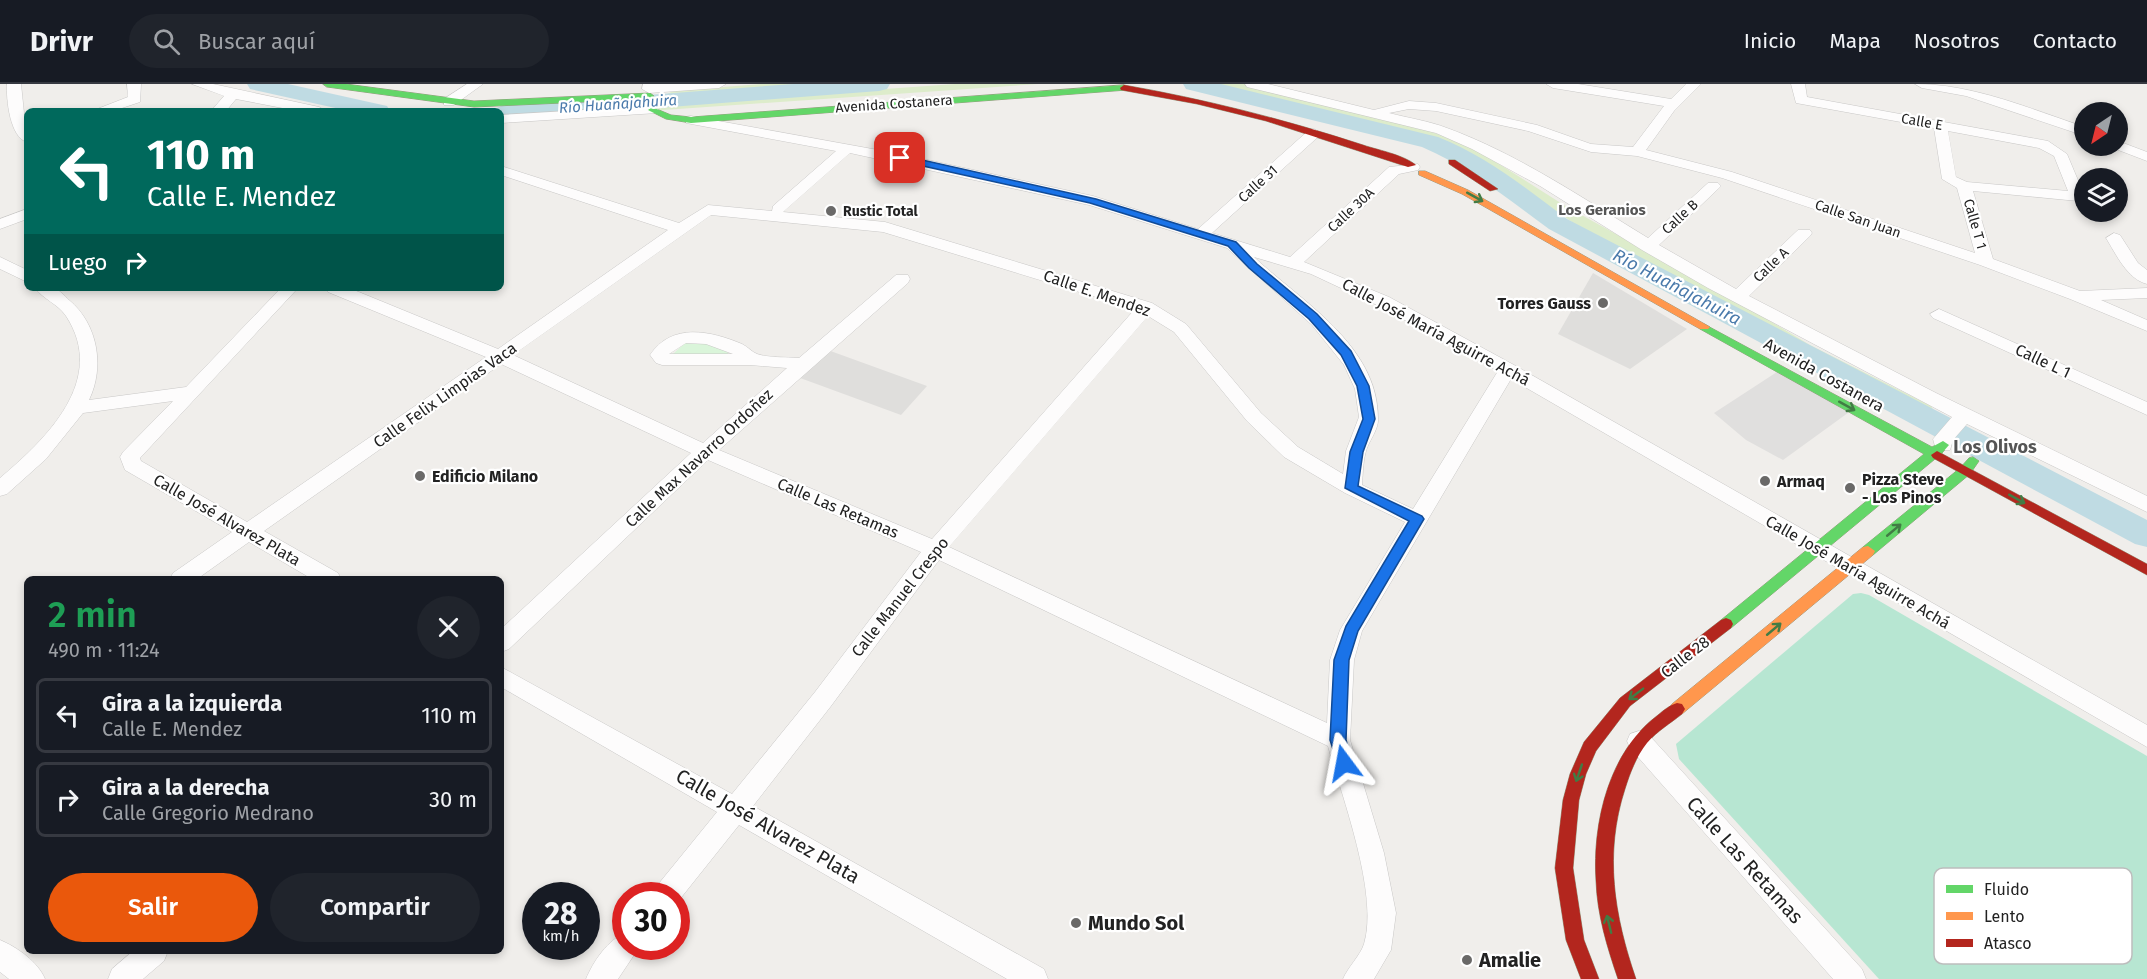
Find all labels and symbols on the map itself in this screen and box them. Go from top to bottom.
water label: Río Huañajahuira [558,91,678,117]
street label: Avenida Costanera [835,91,953,117]
north arrow [2074,102,2128,156]
street label: Calle E [1900,110,1944,134]
pin [874,132,925,183]
street label: Calle 31 [1235,162,1281,206]
street label: Calle 30A [1324,184,1378,236]
one-way arrow [1466,192,1483,204]
street label: Calle B [1658,196,1702,238]
street label: Calle San Juan [1813,196,1903,242]
street label: Calle T 1 [1960,197,1990,251]
district label: Los Geranios [1558,201,1646,219]
place label: Rustic Total [843,203,919,220]
marker: Rustic Total [824,204,838,218]
water label: Río Huañajahuira [1609,244,1745,330]
street label: Calle A [1750,244,1792,286]
street label: Calle E. Mendez [1041,266,1153,320]
street label: Calle José María Aguirre Achá [1339,274,1533,390]
place label: Torres Gauss [1498,294,1591,313]
marker: Torres Gauss [1596,296,1610,310]
street label: Avenida Costanera [1761,334,1887,416]
street label: Calle Felix Limpias Vaca [370,338,520,452]
street label: Calle L 1 [2012,340,2074,382]
street label: Calle Max Navarro Ordoñez [621,385,777,531]
one-way arrow [1837,401,1855,412]
district label: Los Olivos [1953,436,2037,458]
place label: Edificio Milano [432,467,538,486]
marker: Edificio Milano [413,469,427,483]
street label: Calle José Alvarez Plata [150,470,304,570]
place label: Pizza Steve - Los Pinos [1862,470,1944,507]
place label: Armaq [1776,472,1825,491]
street label: Calle Las Retamas [774,474,902,542]
marker: Armaq [1758,474,1772,488]
marker: Pizza Steve - Los Pinos [1843,481,1857,495]
one-way arrow [2007,494,2025,505]
street label: Calle José María Aguirre Achá [1762,511,1954,633]
one-way arrow [1886,523,1901,537]
street label: Calle Manuel Crespo [847,533,953,661]
one-way arrow [1766,622,1781,636]
street label: Calle 28 [1657,632,1713,682]
one-way arrow [1629,688,1645,700]
position arrow [1312,731,1376,795]
one-way arrow [1573,763,1584,782]
street label: Calle José Alvarez Plata [672,764,864,888]
street label: Calle Las Retamas [1682,792,1808,928]
legend [1934,868,2132,964]
text: Fluido [1984,880,2029,899]
speed limit sign: 30 [612,882,690,960]
text: Lento [1984,907,2025,926]
place label: Mundo Sol [1088,911,1184,935]
one-way arrow [1602,914,1614,933]
marker: Mundo Sol [1069,916,1083,930]
text: Atasco [1984,934,2032,953]
place label: Amalie [1478,948,1541,972]
marker: Amalie [1460,953,1474,967]

